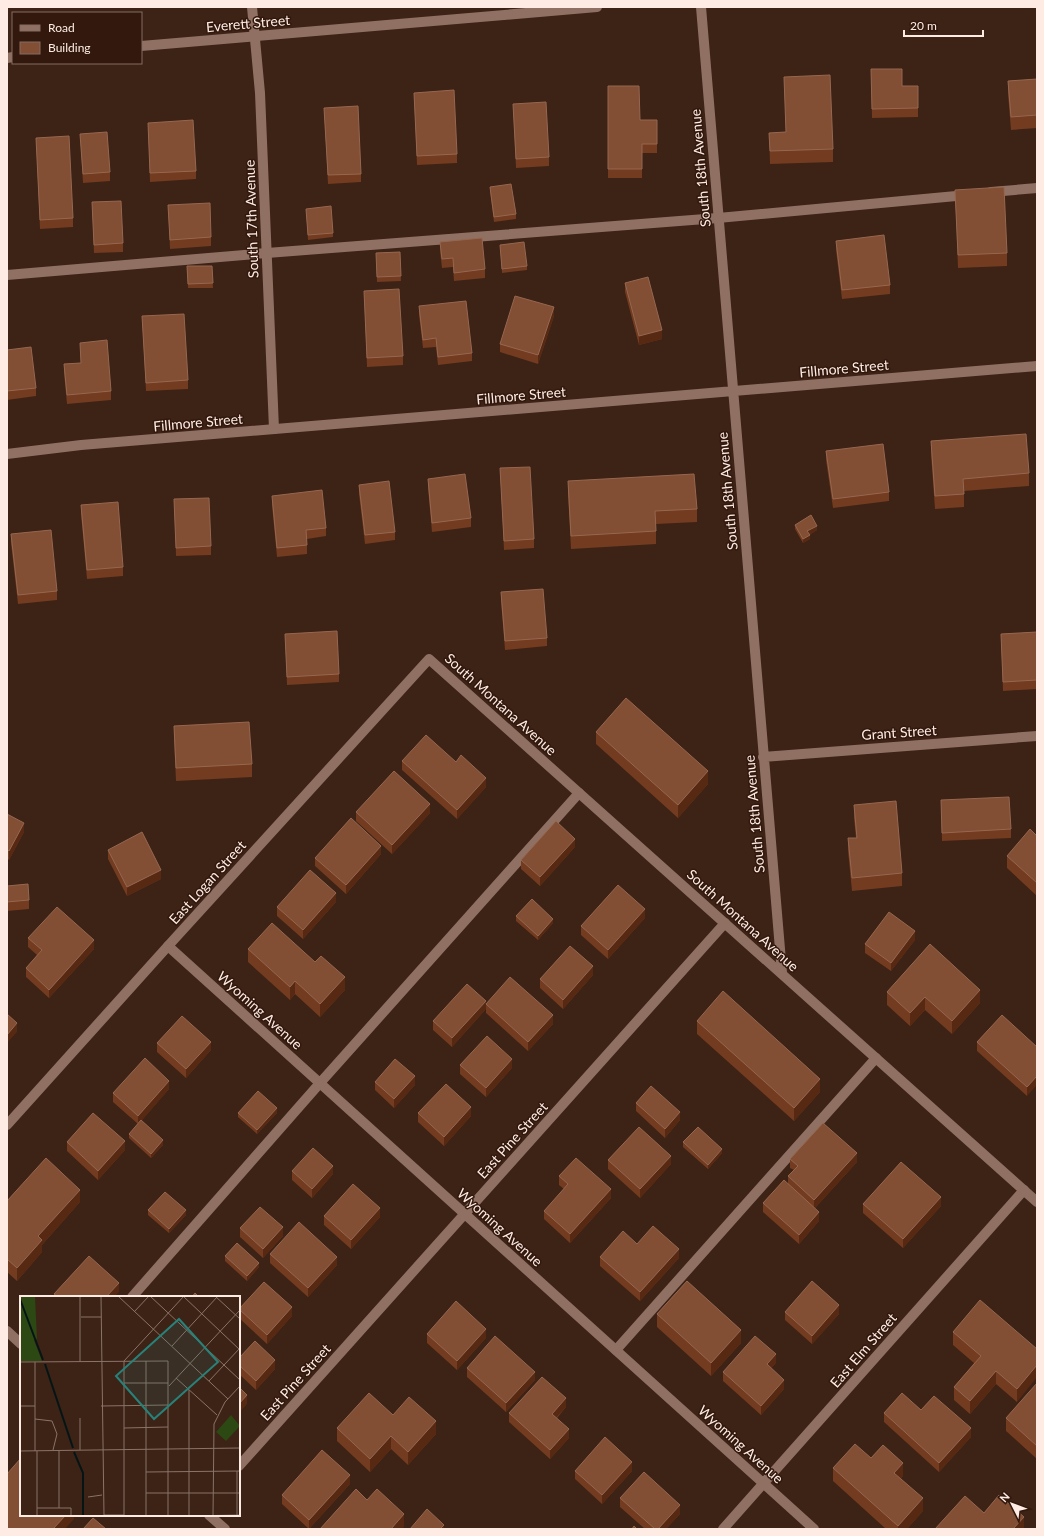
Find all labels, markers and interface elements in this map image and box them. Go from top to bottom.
street label: Everett Street [205,11,291,35]
legend [12,12,142,64]
scale bar [904,12,983,38]
text: 20 m [910,18,937,33]
text: Road [48,20,75,35]
text: Building [48,40,91,55]
street label: South 18th Avenue [686,108,714,228]
street label: South 17th Avenue [240,160,262,278]
street label: Fillmore Street [798,356,890,380]
street label: Fillmore Street [475,383,567,407]
street label: Fillmore Street [152,410,244,434]
street label: South 18th Avenue [713,431,741,551]
street label: South Montana Avenue [442,649,560,759]
street label: Grant Street [861,721,937,743]
street label: South 18th Avenue [740,754,768,874]
street label: East Logan Street [165,837,249,927]
street label: South Montana Avenue [684,865,802,975]
street label: Wyoming Avenue [214,967,306,1053]
street label: East Pine Street [473,1098,551,1182]
street label: Wyoming Avenue [454,1184,546,1270]
inset map [20,1296,240,1516]
street label: East Elm Street [826,1309,900,1391]
street label: East Pine Street [256,1340,334,1424]
street label: Wyoming Avenue [695,1401,787,1487]
north arrow [992,1484,1032,1524]
text: N [997,1489,1012,1504]

